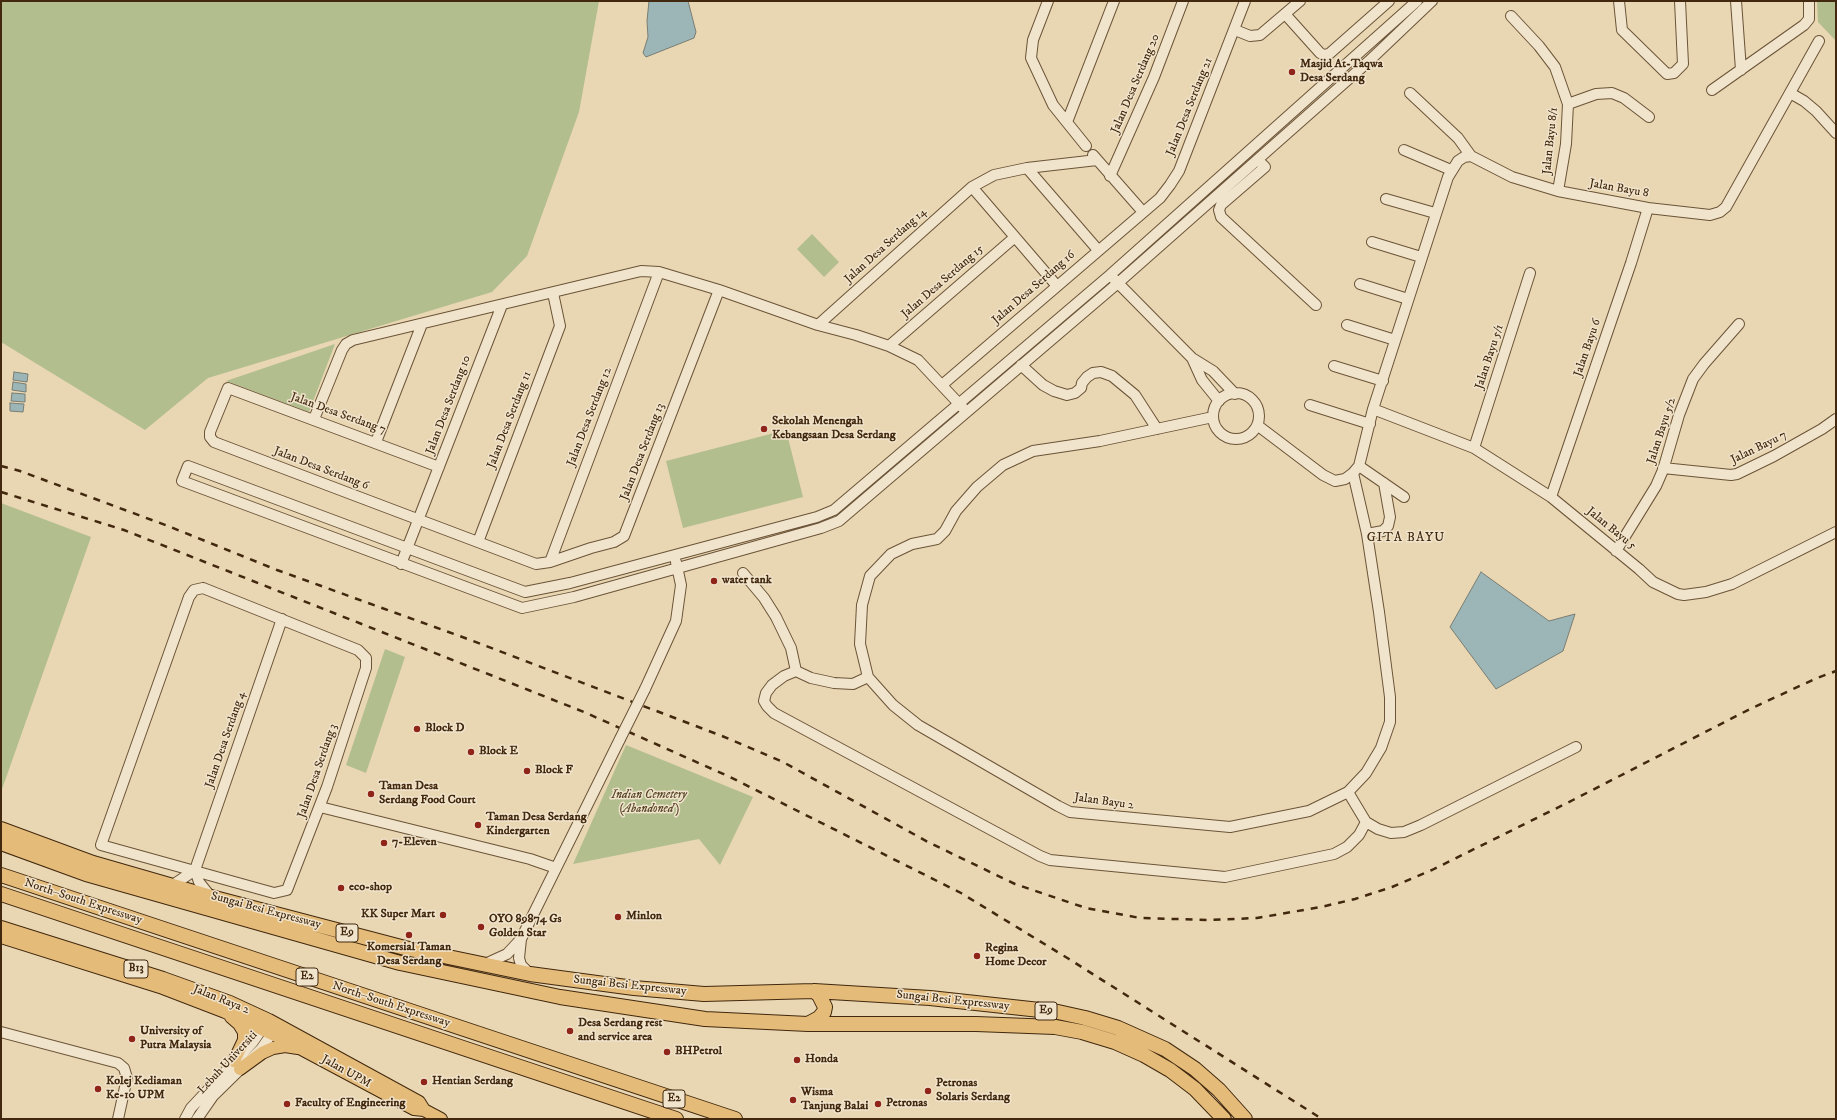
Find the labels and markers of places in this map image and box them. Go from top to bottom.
place label: Masjid At-Taqwa Desa Serdang [1300,58,1383,86]
marker: Masjid At-Taqwa Desa Serdang [1287,67,1297,77]
place label: Sekolah Menengah Kebangsaan Desa Serdang [772,415,896,443]
marker: Sekolah Menengah Kebangsaan Desa Serdang [759,424,769,434]
place label: water tank [722,574,772,588]
marker: water tank [709,576,719,586]
place label: Block D [425,722,465,736]
marker: Block D [412,724,422,734]
place label: Block E [479,745,518,759]
marker: Block E [466,747,476,757]
place label: Block F [535,764,573,778]
marker: Block F [522,766,532,776]
place label: Taman Desa Serdang Food Court [379,780,476,808]
marker: Taman Desa Serdang Food Court [366,789,376,799]
place label: Taman Desa Serdang Kindergarten [486,811,587,839]
marker: Taman Desa Serdang Kindergarten [473,820,483,830]
place label: 7-Eleven [392,836,437,850]
marker: 7-Eleven [379,838,389,848]
place label: eco-shop [349,881,392,895]
marker: eco-shop [336,883,346,893]
place label: KK Super Mart [361,908,435,922]
marker: KK Super Mart [438,910,448,920]
place label: Minlon [626,910,662,924]
marker: Minlon [613,912,623,922]
place label: OYO 89874 Gs Golden Star [489,913,562,941]
marker: OYO 89874 Gs Golden Star [476,922,486,932]
marker: Komersial Taman Desa Serdang [404,930,414,940]
place label: Komersial Taman Desa Serdang [367,941,451,969]
place label: Regina Home Decor [985,942,1047,970]
marker: Regina Home Decor [972,951,982,961]
place label: Desa Serdang rest and service area [578,1017,662,1045]
place label: University of Putra Malaysia [140,1025,211,1053]
marker: Desa Serdang rest and service area [565,1026,575,1036]
marker: University of Putra Malaysia [127,1034,137,1044]
place label: BHPetrol [675,1045,722,1059]
marker: BHPetrol [662,1047,672,1057]
place label: Honda [805,1053,838,1067]
marker: Honda [792,1055,802,1065]
place label: Kolej Kediaman Ke-10 UPM [106,1075,182,1103]
place label: Hentian Serdang [432,1075,513,1089]
marker: Hentian Serdang [419,1077,429,1087]
place label: Petronas Solaris Serdang [936,1077,1010,1105]
marker: Kolej Kediaman Ke-10 UPM [93,1084,103,1094]
place label: Wisma Tanjung Balai [801,1086,868,1114]
marker: Petronas Solaris Serdang [923,1086,933,1096]
marker: Wisma Tanjung Balai [788,1095,798,1105]
place label: Faculty of Engineering [295,1097,405,1111]
place label: Petronas [886,1097,927,1111]
marker: Faculty of Engineering [282,1099,292,1109]
marker: Petronas [873,1099,883,1109]

